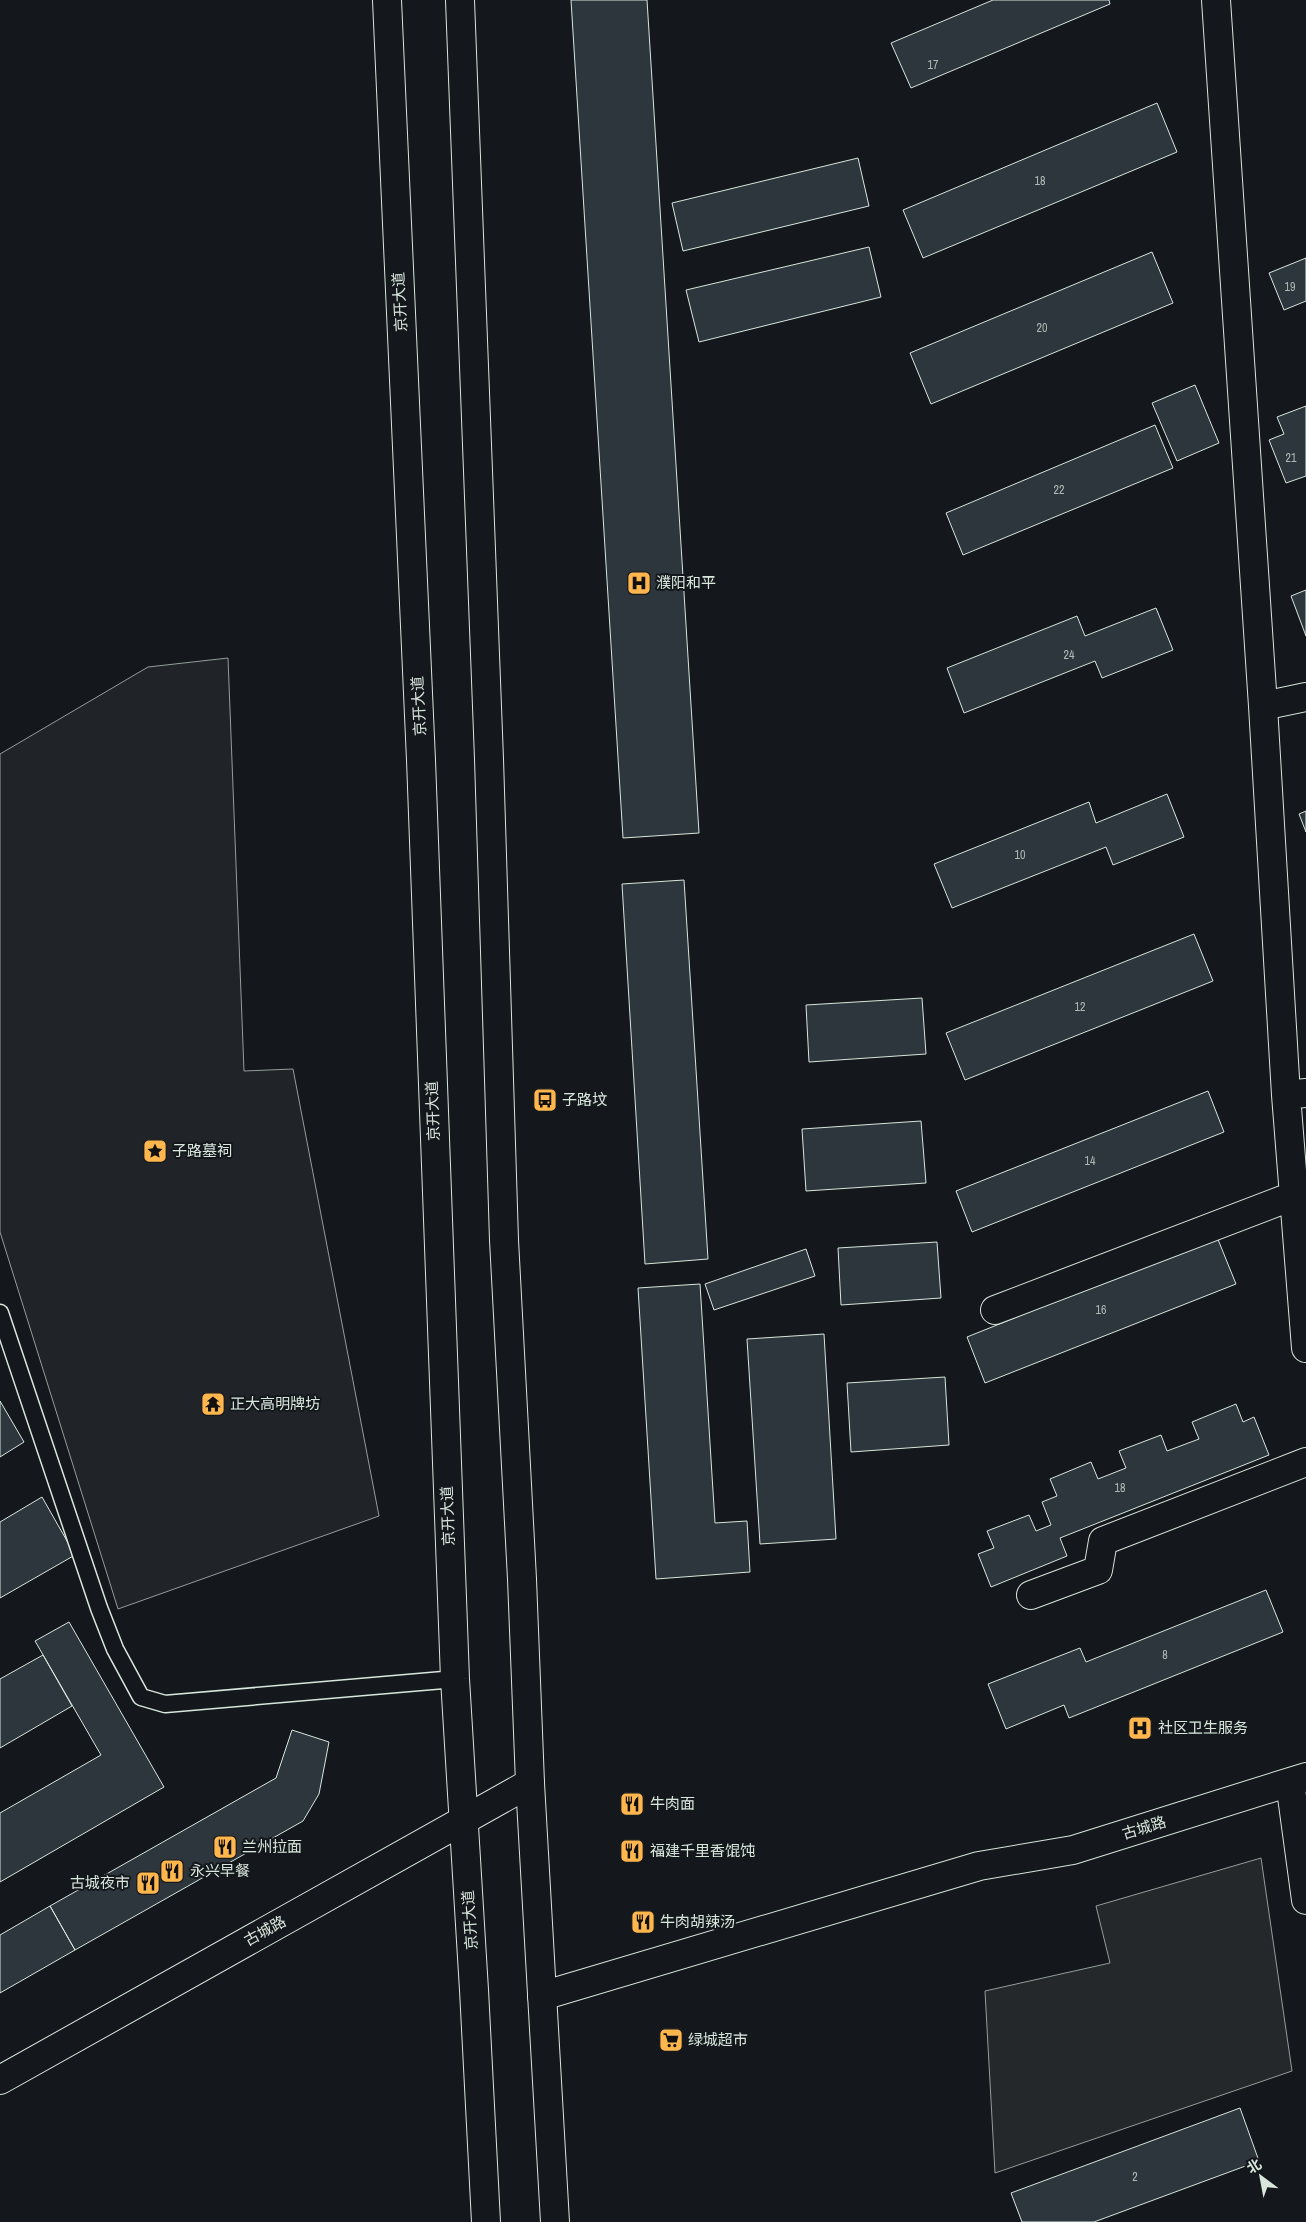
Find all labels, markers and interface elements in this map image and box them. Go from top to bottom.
house number: 17 [928,57,939,73]
house number: 18 [1035,173,1045,189]
street label: 京开大道 [387,272,412,333]
house number: 19 [1285,279,1295,295]
house number: 20 [1037,320,1047,336]
house number: 21 [1286,450,1297,466]
house number: 22 [1054,482,1064,498]
hospital icon: 濮阳和平 [626,570,652,596]
place label: 濮阳和平 [656,572,716,593]
house number: 24 [1064,647,1075,663]
street label: 京开大道 [406,676,431,737]
house number: 10 [1015,847,1025,863]
house number: 12 [1075,999,1085,1015]
street label: 京开大道 [421,1081,444,1141]
bus stop icon: 子路坟 [532,1087,558,1113]
place label: 子路坟 [562,1089,607,1110]
place icon: 子路墓祠 [142,1138,168,1164]
place label: 子路墓祠 [172,1140,232,1161]
house number: 14 [1085,1153,1096,1169]
house number: 16 [1096,1302,1106,1318]
temple icon: 正大高明牌坊 [200,1391,226,1417]
place label: 正大高明牌坊 [230,1393,320,1414]
house number: 18 [1115,1480,1125,1496]
street label: 京开大道 [436,1486,459,1546]
house number: 8 [1162,1647,1168,1663]
hospital icon: 社区卫生服务 [1127,1715,1153,1741]
place label: 社区卫生服务 [1158,1717,1248,1738]
restaurant icon: 牛肉面 [619,1791,645,1817]
place label: 牛肉面 [650,1793,695,1814]
street label: 古城路 [1119,1811,1168,1844]
restaurant icon: 兰州拉面 [212,1834,238,1860]
place label: 兰州拉面 [242,1836,302,1857]
restaurant icon: 福建千里香馄饨 [619,1838,645,1864]
place label: 福建千里香馄饨 [650,1840,755,1861]
restaurant icon: 永兴早餐 [159,1858,185,1884]
place label: 永兴早餐 [190,1860,250,1881]
restaurant icon: 古城夜市 [135,1870,161,1896]
place label: 古城夜市 [70,1872,130,1893]
street label: 京开大道 [457,1889,482,1951]
restaurant icon: 牛肉胡辣汤 [630,1909,656,1935]
street label: 古城路 [240,1910,290,1951]
place label: 牛肉胡辣汤 [660,1911,735,1932]
supermarket icon: 绿城超市 [658,2027,684,2053]
place label: 绿城超市 [688,2029,748,2050]
north arrow [1236,2152,1286,2202]
text: 北 [1243,2155,1265,2177]
house number: 2 [1132,2169,1138,2185]

